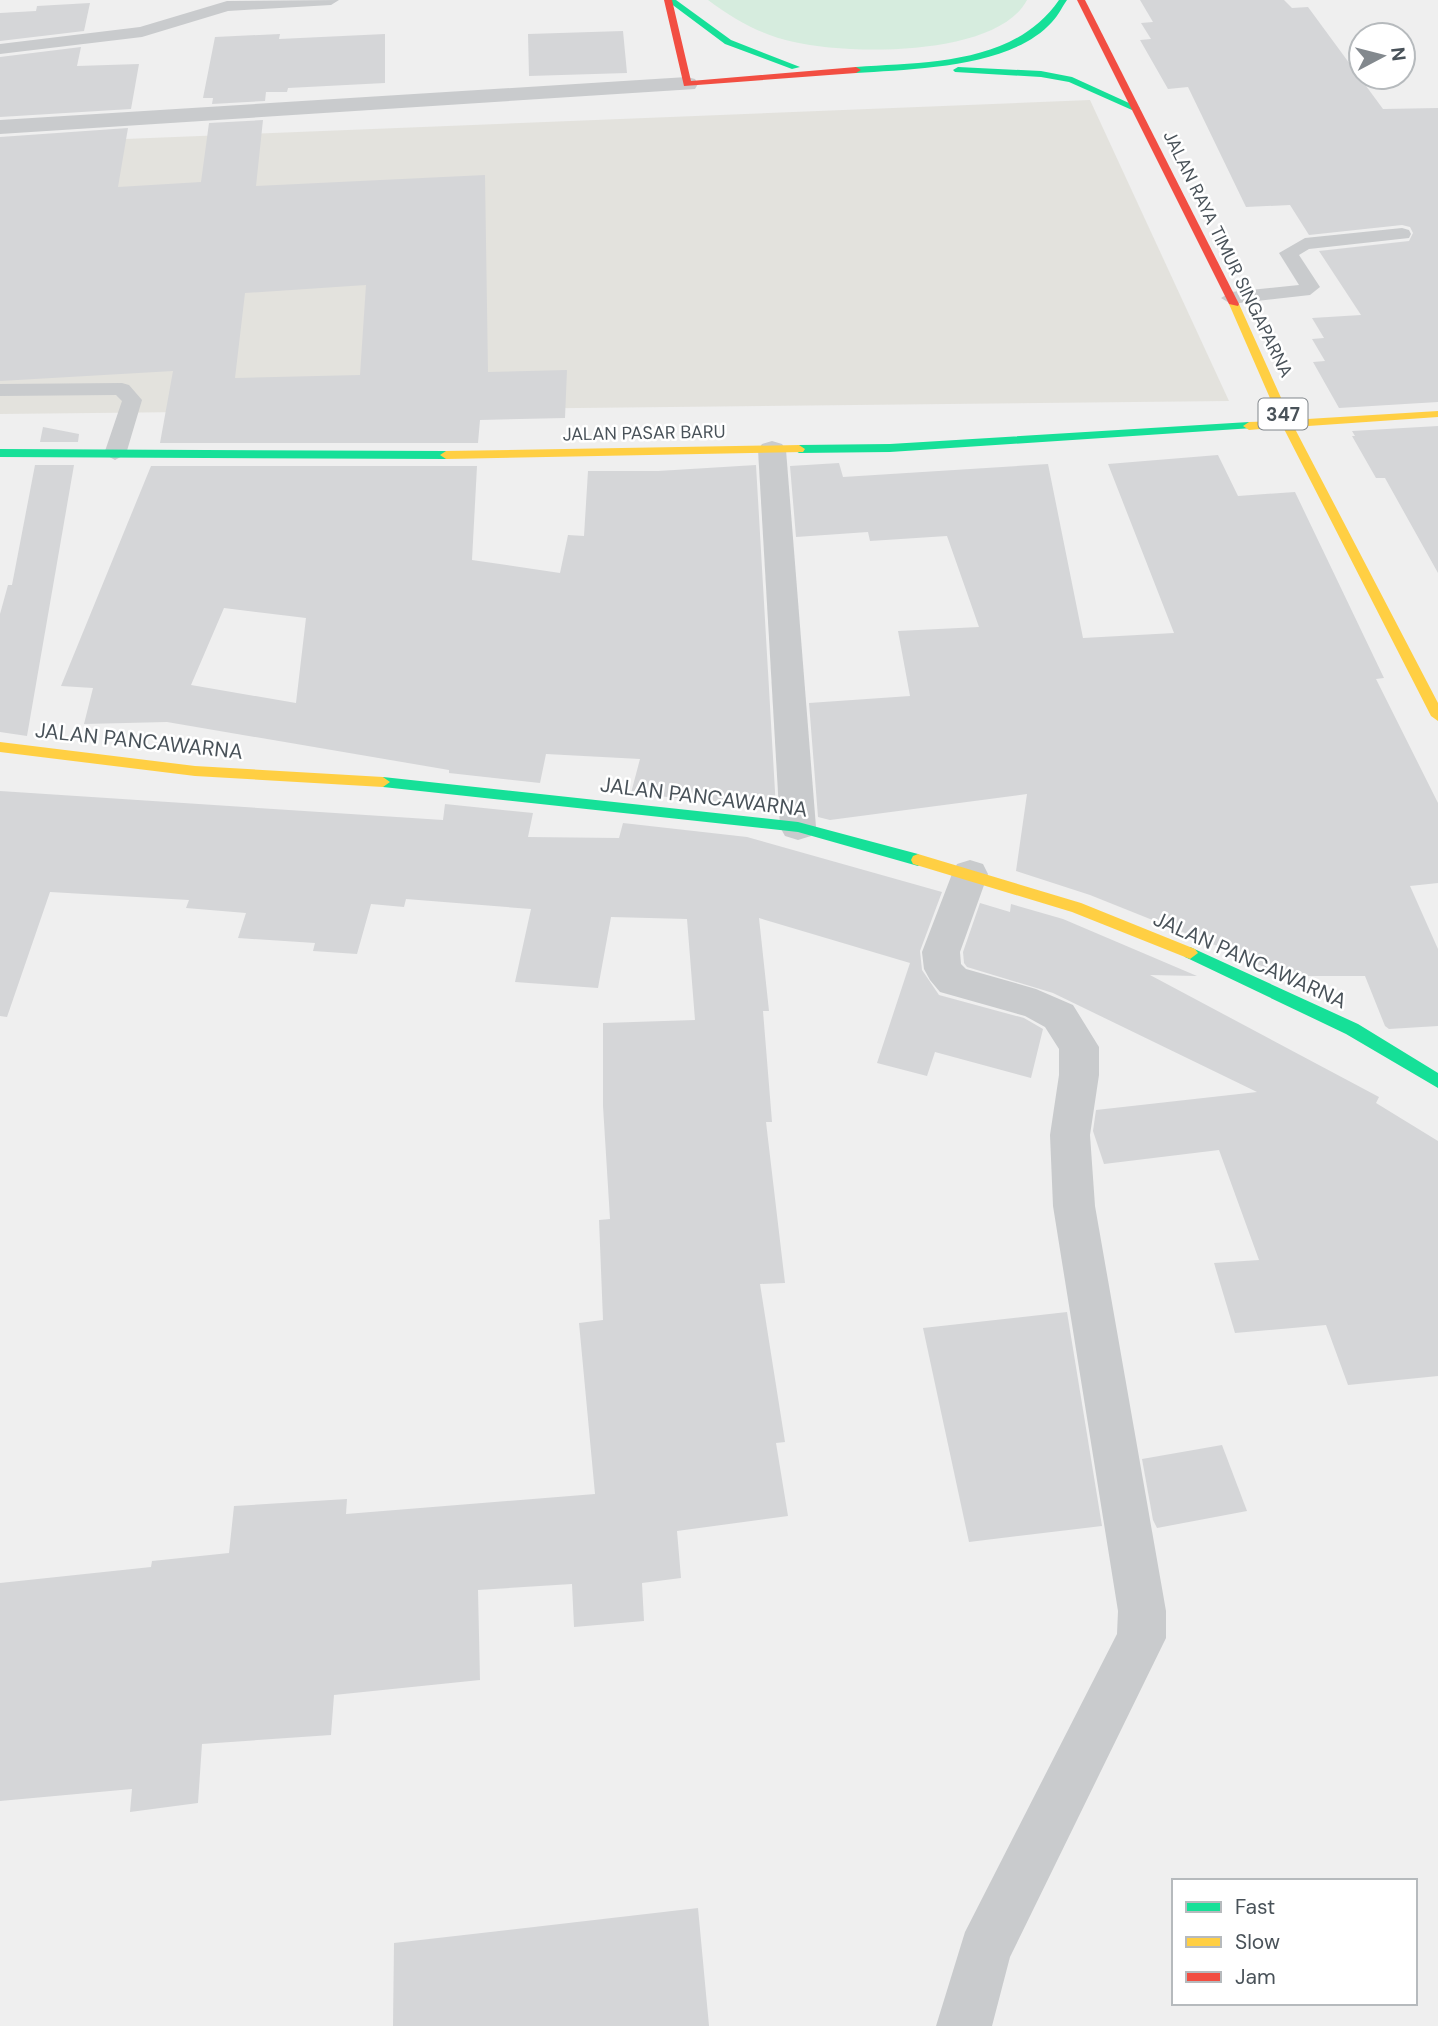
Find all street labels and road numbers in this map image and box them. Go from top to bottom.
street label: JALAN RAYA TIMUR SINGAPARNA [1158,127,1298,381]
road number: 347 [1258,398,1308,430]
street label: JALAN PASAR BARU [562,420,726,446]
street label: JALAN PANCAWARNA [34,716,244,766]
street label: JALAN PANCAWARNA [599,770,809,824]
street label: JALAN PANCAWARNA [1149,905,1351,1015]

